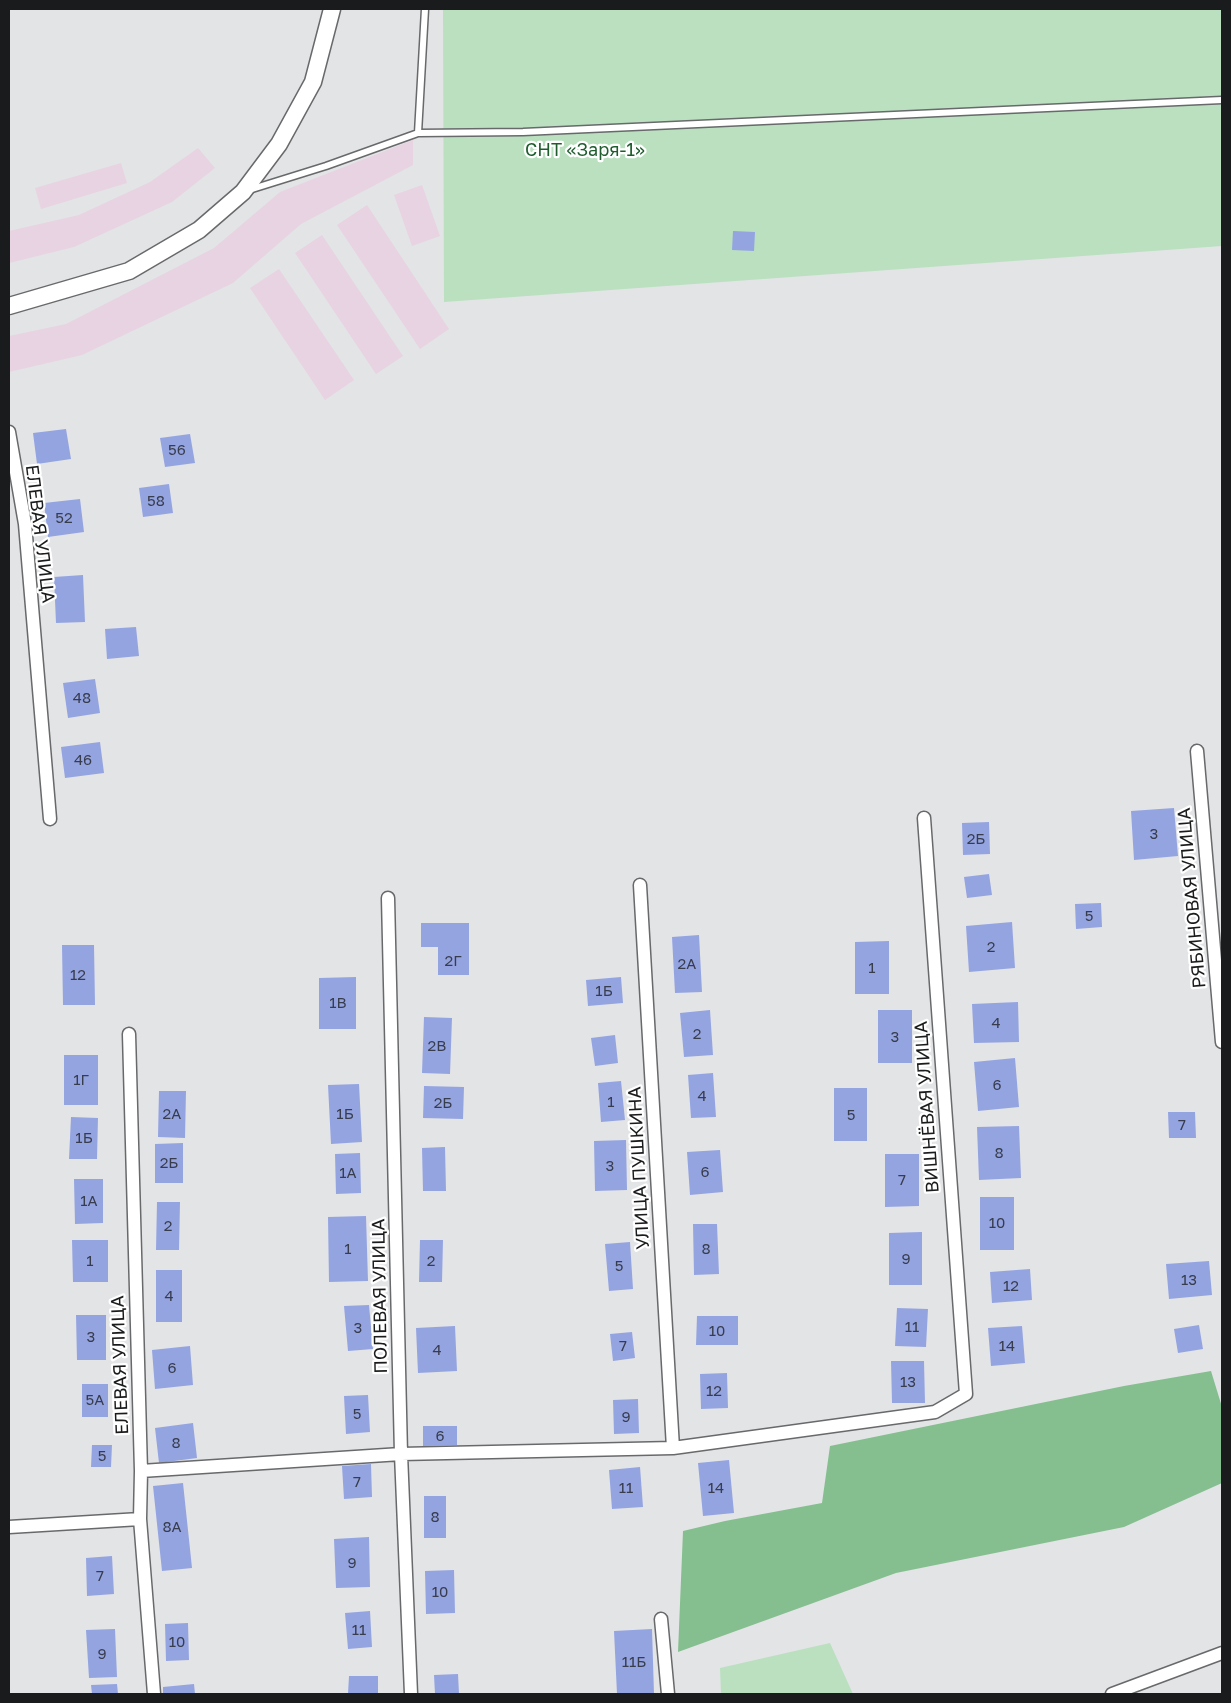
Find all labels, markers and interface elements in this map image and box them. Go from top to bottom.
park label: СНТ «Заря-1» [525,139,645,161]
house number: 56 [168,441,186,459]
street label: ЕЛЕВАЯ УЛИЦА [21,464,59,604]
house number: 58 [147,492,165,510]
house number: 52 [55,509,73,527]
house number: 48 [73,689,91,707]
house number: 46 [74,751,92,769]
street label: РЯБИНОВАЯ УЛИЦА [1173,807,1211,989]
house number: 3 [1150,825,1158,843]
house number: 2Б [967,830,985,848]
house number: 5 [1085,907,1093,925]
house number: 2 [987,938,995,956]
house number: 2Г [444,952,462,970]
house number: 2А [678,955,696,973]
house number: 1 [868,959,876,977]
house number: 12 [70,966,86,984]
house number: 1Б [595,982,613,1000]
house number: 1В [329,994,347,1012]
house number: 4 [991,1014,1001,1032]
street label: ВИШНЁВАЯ УЛИЦА [910,1020,944,1194]
house number: 2 [693,1025,701,1043]
house number: 3 [891,1028,899,1046]
house number: 2В [428,1037,446,1055]
house number: 1Г [73,1071,89,1089]
house number: 6 [992,1076,1002,1094]
street label: УЛИЦА ПУШКИНА [624,1086,654,1250]
house number: 4 [697,1087,707,1105]
house number: 1 [607,1093,615,1111]
house number: 2Б [434,1094,452,1112]
house number: 2А [163,1105,181,1123]
house number: 1Б [336,1105,354,1123]
house number: 5 [847,1106,855,1124]
house number: 7 [1178,1116,1186,1134]
house number: 1Б [75,1129,93,1147]
house number: 8 [994,1144,1004,1162]
house number: 2Б [160,1154,178,1172]
house number: 3 [606,1157,614,1175]
house number: 6 [700,1163,710,1181]
house number: 1А [339,1164,357,1182]
house number: 7 [898,1171,906,1189]
house number: 1А [80,1192,98,1210]
house number: 10 [989,1214,1005,1232]
house number: 2 [164,1217,172,1235]
street label: ПОЛЕВАЯ УЛИЦА [368,1218,392,1374]
house number: 1 [344,1240,352,1258]
house number: 8 [701,1240,711,1258]
house number: 9 [901,1250,911,1268]
house number: 1 [86,1252,94,1270]
house number: 2 [427,1252,435,1270]
house number: 5 [615,1257,623,1275]
house number: 13 [1181,1271,1197,1289]
house number: 12 [1003,1277,1019,1295]
house number: 4 [164,1287,174,1305]
street label: ЕЛЕВАЯ УЛИЦА [107,1295,133,1435]
house number: 11 [905,1318,919,1336]
house number: 3 [354,1319,362,1337]
house number: 10 [709,1322,725,1340]
house number: 3 [87,1328,95,1346]
house number: 7 [619,1337,627,1355]
house number: 14 [999,1337,1015,1355]
house number: 4 [432,1341,442,1359]
house number: 6 [167,1359,177,1377]
house number: 13 [900,1373,916,1391]
house number: 12 [706,1382,722,1400]
house number: 5А [86,1391,104,1409]
house number: 5 [353,1405,361,1423]
house number: 9 [621,1408,631,1426]
house number: 6 [435,1427,445,1445]
house number: 8 [171,1434,181,1452]
house number: 5 [98,1447,106,1465]
house number: 7 [353,1473,361,1491]
house number: 11 [619,1479,633,1497]
house number: 14 [708,1479,724,1497]
house number: 8 [430,1508,440,1526]
house number: 8А [162,1518,182,1536]
house number: 9 [347,1554,357,1572]
house number: 7 [96,1567,104,1585]
house number: 10 [432,1583,448,1601]
house number: 11 [352,1621,366,1639]
house number: 10 [169,1633,185,1651]
house number: 9 [97,1645,107,1663]
house number: 11Б [622,1653,646,1671]

